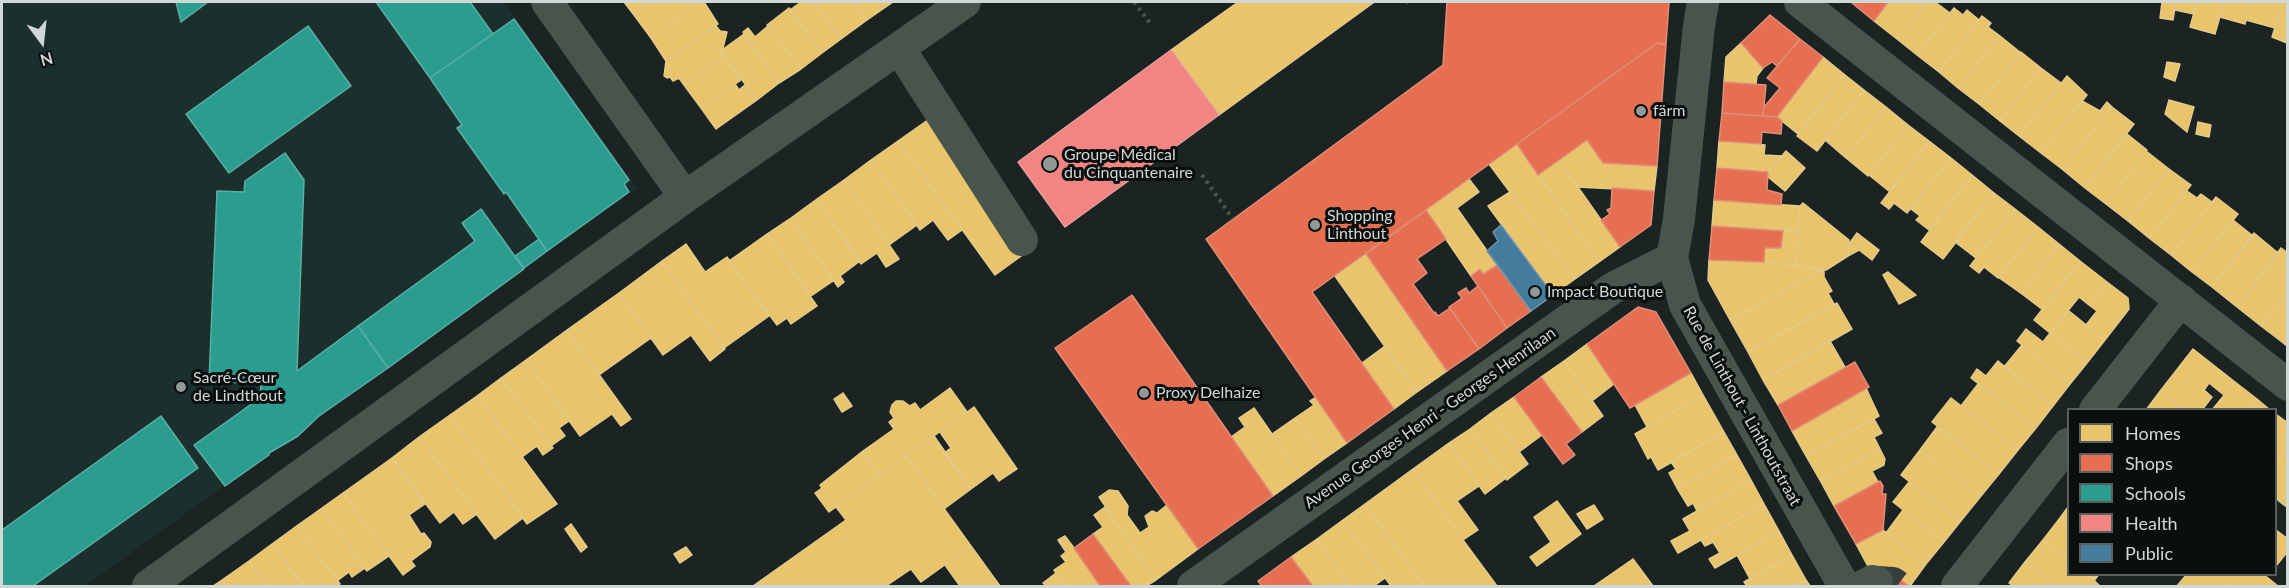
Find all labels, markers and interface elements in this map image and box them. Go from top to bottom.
north arrow [12,12,72,72]
text: N [38,49,55,71]
place label: färm [1653,101,1685,121]
marker: färm [1634,104,1648,118]
place label: Groupe Médical du Cinquantenaire [1064,145,1193,183]
marker: Groupe Médical du Cinquantenaire [1041,155,1059,173]
place label: Shopping Linthout [1327,206,1393,244]
marker: Shopping Linthout [1308,218,1322,232]
place label: Impact Boutique [1547,282,1663,302]
marker: Impact Boutique [1528,285,1542,299]
street label: Rue de Linthout - Linthoutstraat [1679,303,1805,509]
street label: Avenue Georges Henri - Georges Henrilaan [1301,323,1559,513]
place label: Sacré-Cœur de Lindthout [193,368,283,406]
marker: Sacré-Cœur de Lindthout [174,380,188,394]
place label: Proxy Delhaize [1156,383,1261,403]
marker: Proxy Delhaize [1137,386,1151,400]
legend [2067,408,2277,576]
text: Homes [2125,422,2181,444]
text: Shops [2125,452,2173,474]
text: Schools [2125,482,2186,504]
text: Health [2125,512,2178,534]
text: Public [2125,542,2173,564]

